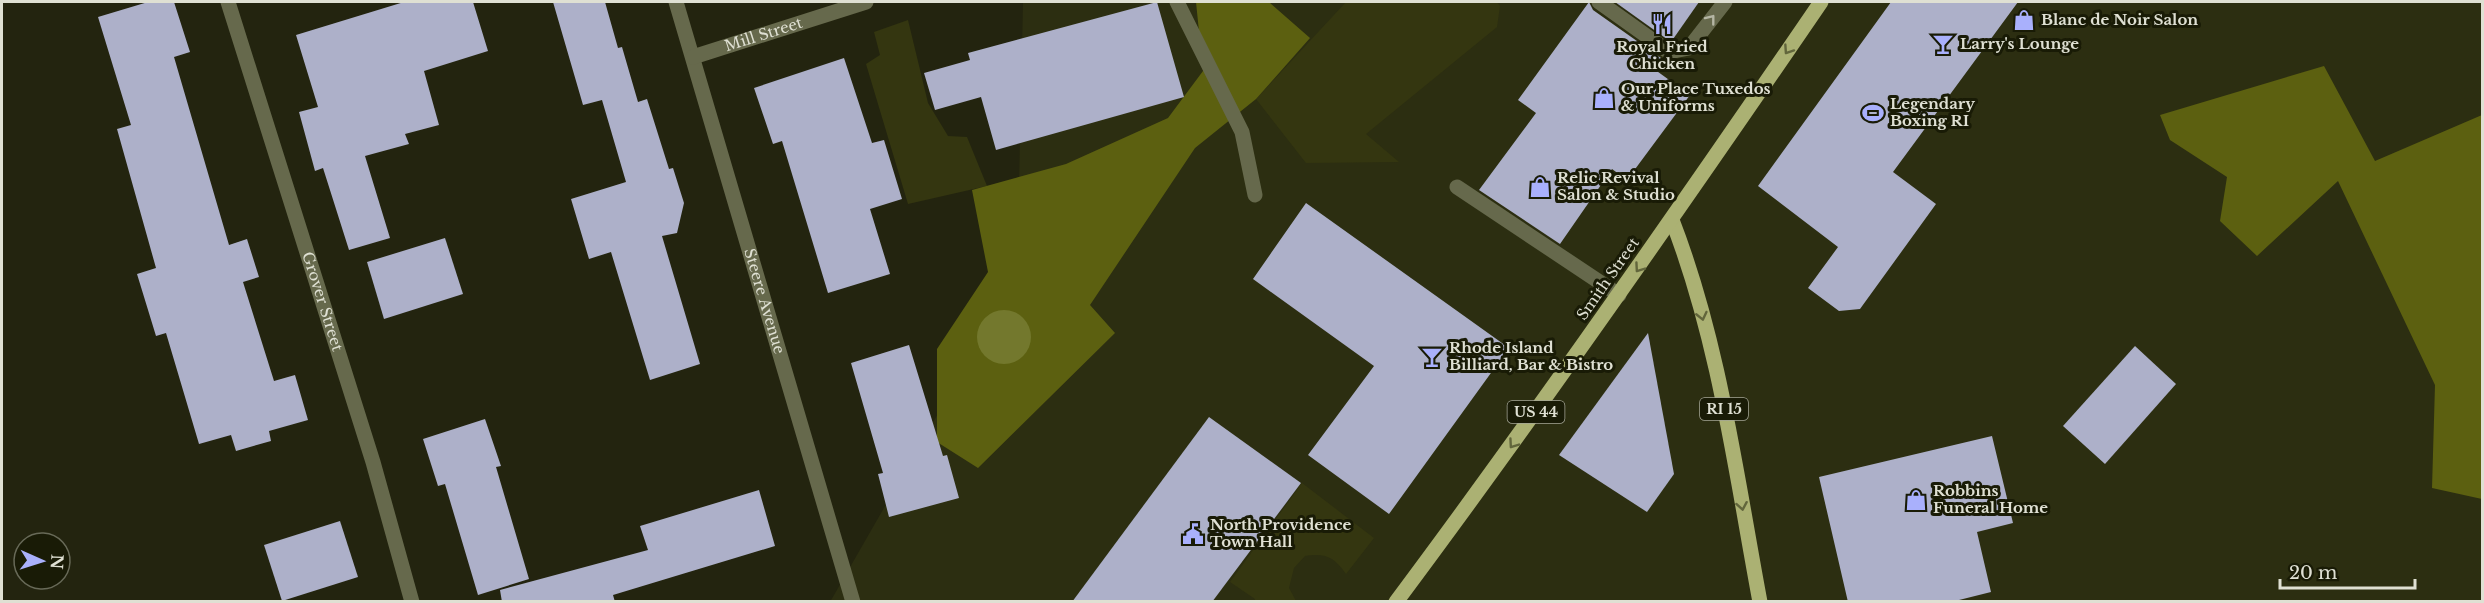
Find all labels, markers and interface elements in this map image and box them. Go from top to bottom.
shop icon: Blanc de Noir Salon [2012,8,2036,32]
place label: Blanc de Noir Salon [2041,10,2198,29]
restaurant icon: Royal Fried Chicken [1650,12,1674,36]
street label: Mill Street [722,13,805,55]
one-way arrow [1704,15,1715,26]
bar icon: Larry's Lounge [1931,32,1955,56]
place label: Larry's Lounge [1960,34,2079,53]
place label: Royal Fried Chicken [1616,37,1708,73]
one-way arrow [1784,43,1795,54]
place label: Our Place Tuxedos & Uniforms [1621,79,1771,115]
shop icon: Our Place Tuxedos & Uniforms [1592,86,1616,110]
place label: Legendary Boxing RI [1890,94,1975,130]
sports icon: Legendary Boxing RI [1861,101,1885,125]
place label: Relic Revival Salon & Studio [1557,168,1675,204]
shop icon: Relic Revival Salon & Studio [1528,175,1552,199]
street label: Smith Street [1572,234,1643,324]
street label: Steere Avenue [740,246,789,356]
street label: Grover Street [298,249,348,354]
one-way arrow [1635,261,1646,272]
one-way arrow [1695,310,1708,320]
place label: Rhode Island Billiard, Bar & Bistro [1449,338,1613,374]
bar icon: Rhode Island Billiard, Bar & Bistro [1420,345,1444,369]
road number: RI 15 [1700,398,1748,420]
road number: US 44 [1508,401,1564,423]
one-way arrow [1509,437,1520,448]
place label: Robbins Funeral Home [1933,481,2048,517]
shop icon: Robbins Funeral Home [1904,488,1928,512]
one-way arrow [1735,501,1748,511]
place label: North Providence Town Hall [1210,515,1351,551]
public building icon: North Providence Town Hall [1181,522,1205,546]
north arrow [12,531,72,591]
scale bar [2280,552,2415,590]
text: N [47,554,67,570]
text: 20 m [2289,562,2337,584]

